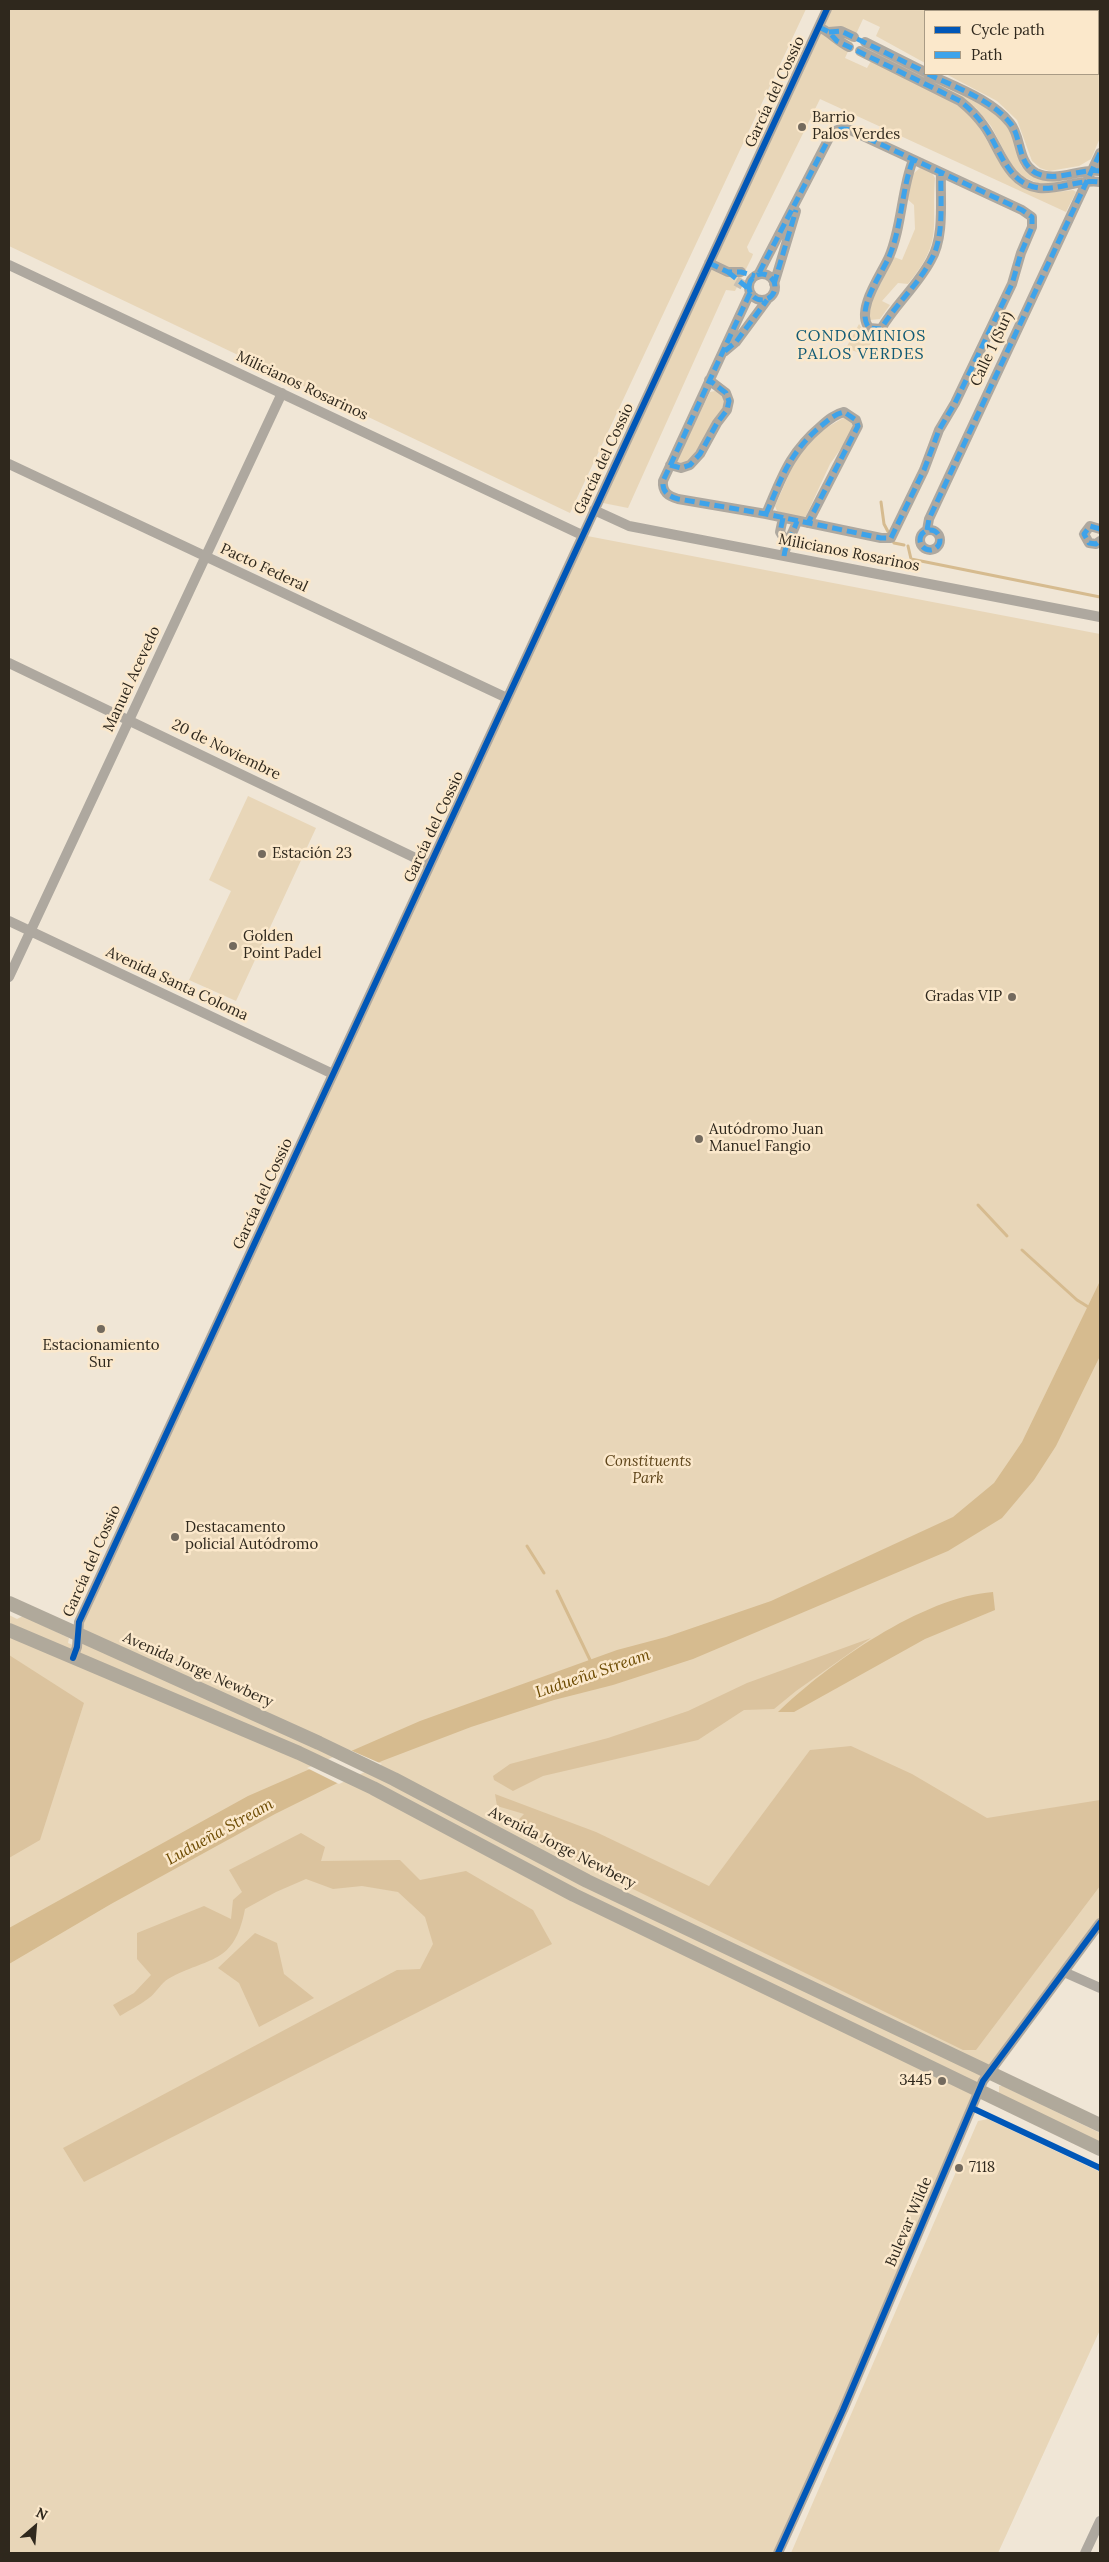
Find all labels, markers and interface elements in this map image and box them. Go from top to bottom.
legend [924,10,1099,75]
text: Cycle path [971,20,1045,39]
street label: García del Cossio [741,34,809,150]
text: Path [971,45,1002,64]
place label: Barrio Palos Verdes [812,109,900,144]
marker: Barrio Palos Verdes [796,121,808,133]
street label: Calle 1 (Sur) [967,309,1017,389]
district label: CONDOMINIOS PALOS VERDES [794,326,928,364]
street label: Milicianos Rosarinos [233,348,371,424]
street label: García del Cossio [570,401,638,517]
street label: Milicianos Rosarinos [777,530,921,576]
street label: Pacto Federal [217,540,311,596]
street label: Manuel Acevedo [100,623,164,735]
street label: 20 de Noviembre [169,716,283,784]
street label: García del Cossio [400,769,468,885]
place label: Estación 23 [272,845,352,863]
marker: Estación 23 [256,848,268,860]
place label: Golden Point Padel [243,928,322,963]
marker: Golden Point Padel [227,940,239,952]
street label: Avenida Santa Coloma [103,943,251,1025]
place label: Gradas VIP [925,988,1002,1006]
marker: Gradas VIP [1006,991,1018,1003]
place label: Autódromo Juan Manuel Fangio [709,1121,824,1156]
marker: Autódromo Juan Manuel Fangio [693,1133,705,1145]
street label: García del Cossio [229,1136,297,1252]
marker: Estacionamiento Sur [95,1323,107,1335]
place label: Estacionamiento Sur [43,1337,159,1372]
park label: Constituents Park [605,1453,691,1488]
street label: García del Cossio [59,1502,125,1620]
place label: Destacamento policial Autódromo [185,1519,318,1554]
marker: Destacamento policial Autódromo [169,1531,181,1543]
street label: Avenida Jorge Newbery [120,1629,276,1711]
water label: Ludueña Stream [533,1645,653,1703]
water label: Ludueña Stream [163,1795,277,1869]
street label: Avenida Jorge Newbery [485,1803,639,1893]
place label: 3445 [899,2072,932,2090]
marker: 3445 [936,2075,948,2087]
place label: 7118 [969,2159,995,2177]
marker: 7118 [953,2162,965,2174]
street label: Bulevar Wilde [882,2174,936,2270]
north arrow [10,2502,60,2552]
text: N [33,2503,51,2524]

